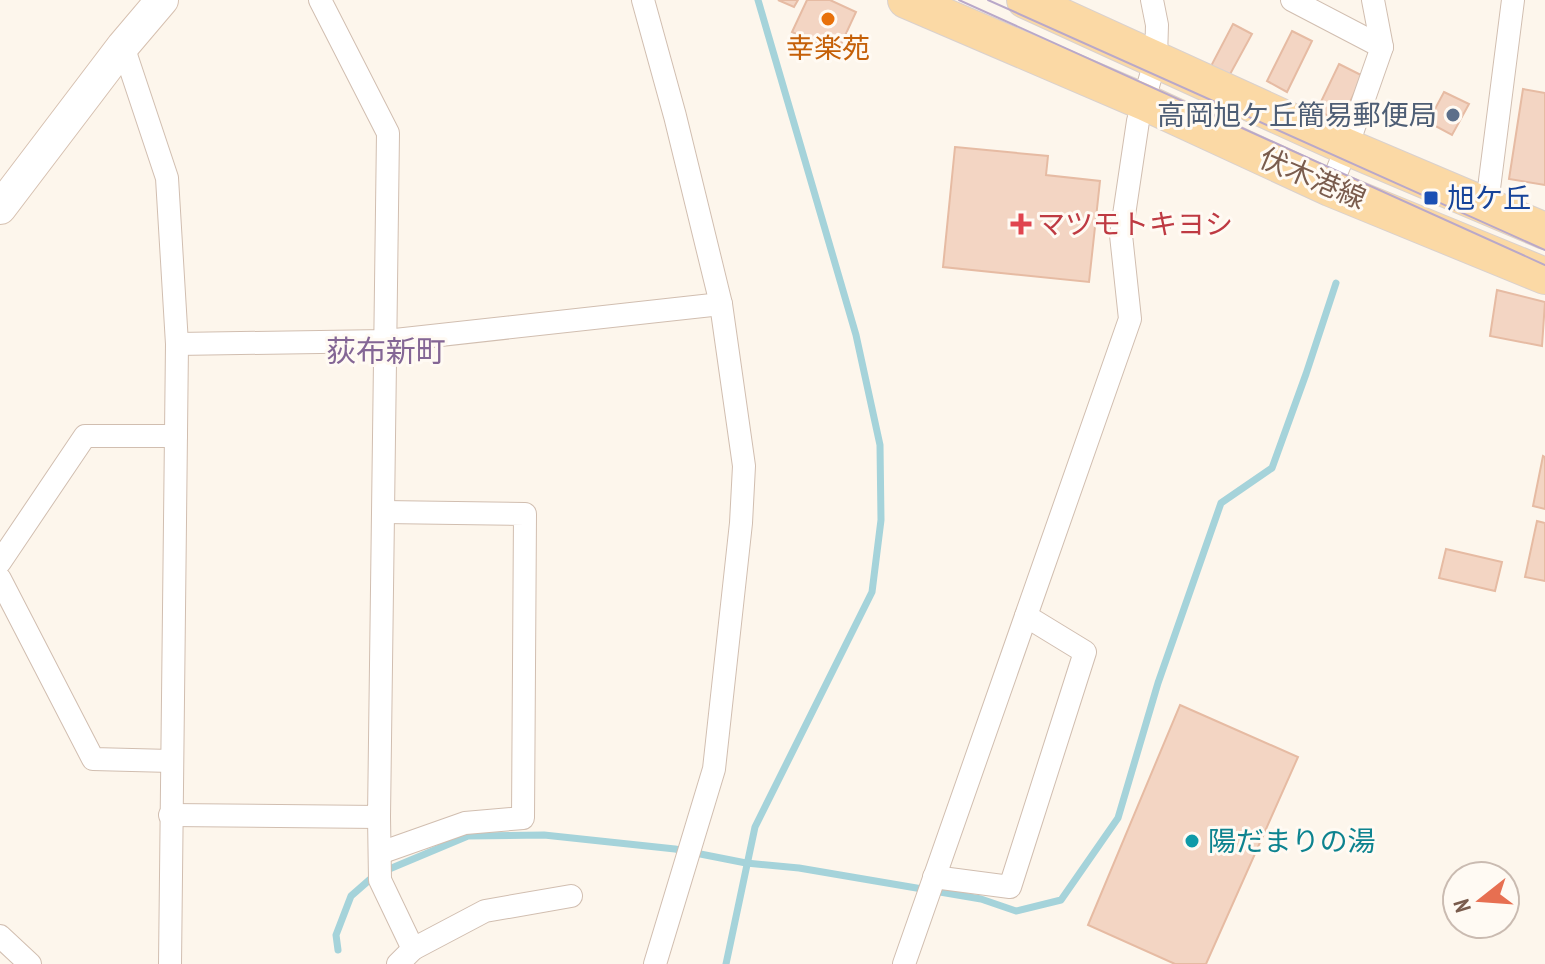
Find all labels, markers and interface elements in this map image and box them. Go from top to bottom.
marker: 幸楽苑 [819,10,837,28]
place label: 幸楽苑 [786,29,870,66]
place label: 高岡旭ケ丘簡易郵便局 [1157,96,1437,133]
marker: 高岡旭ケ丘簡易郵便局 [1444,106,1462,124]
street label: 伏木港線 [1254,139,1372,216]
place label: 旭ケ丘 [1447,179,1531,216]
marker: 旭ケ丘 [1422,189,1440,207]
place label: マツモトキヨシ [1037,205,1233,242]
marker: マツモトキヨシ [1012,215,1030,233]
district label: 荻布新町 [326,331,446,370]
place label: 陽だまりの湯 [1208,822,1375,859]
marker: 陽だまりの湯 [1183,832,1201,850]
north arrow [1441,860,1521,940]
text: N [1447,896,1477,916]

